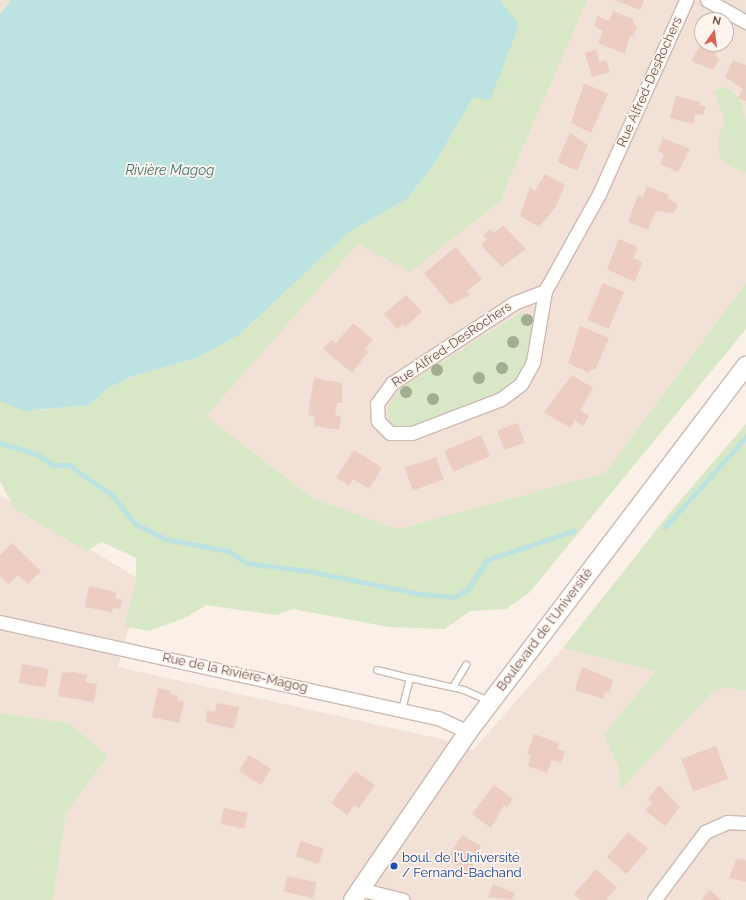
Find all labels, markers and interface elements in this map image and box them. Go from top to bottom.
north arrow [694,12,734,52]
street label: Rue Alfred-DesRochers [614,14,686,150]
text: N [711,14,722,28]
water label: Rivière Magog [125,162,215,178]
street label: Rue Alfred-DesRochers [389,299,515,391]
street label: Boulevard de l'Université [494,566,596,694]
street label: Rue de la Rivière-Magog [161,650,309,696]
place label: boul. de l'Université / Fernand-Bachand [402,851,522,882]
marker: boul. de l'Université / Fernand-Bachand [389,861,399,871]

